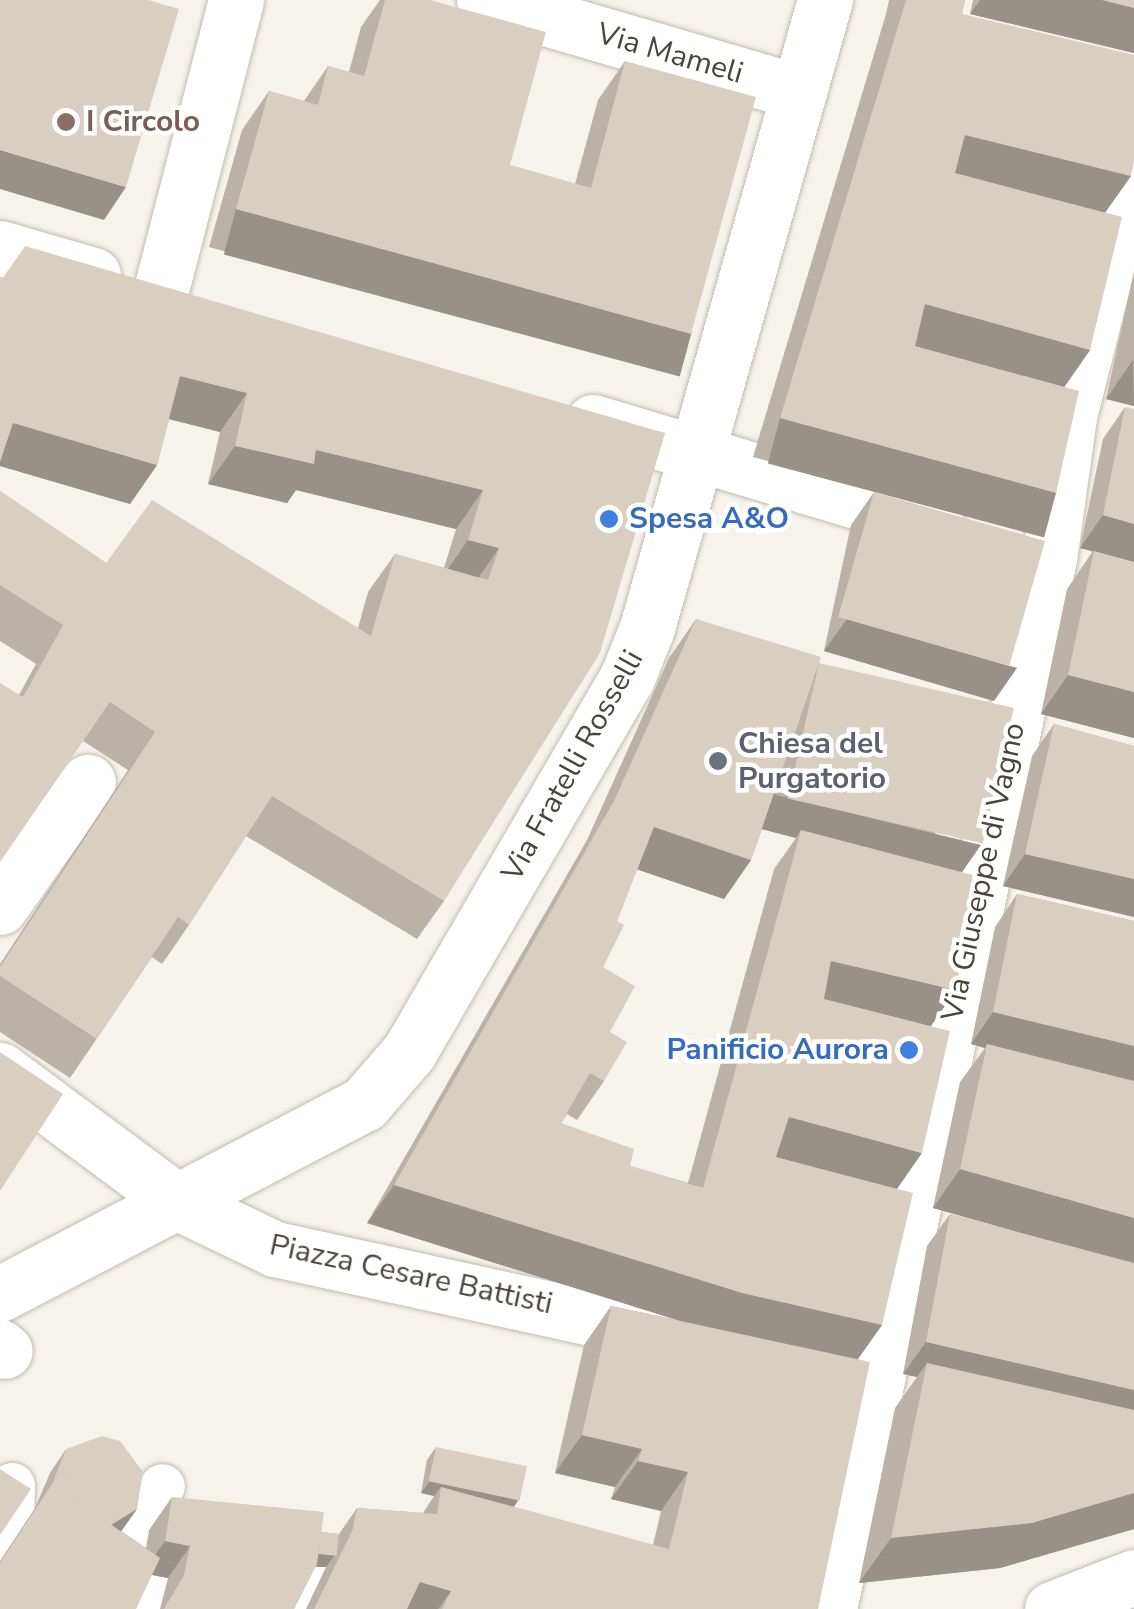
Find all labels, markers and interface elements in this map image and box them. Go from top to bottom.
street label: Via Mameli [593,16,747,92]
place label: I Circolo [86,104,200,140]
marker: I Circolo [55,111,77,133]
place label: Spesa A&O [629,501,789,537]
marker: Spesa A&O [598,508,620,530]
street label: Via Fratelli Rosselli [495,644,651,888]
street label: Via Giuseppe di Vagno [935,720,1033,1024]
place label: Chiesa del Purgatorio [738,726,886,796]
marker: Chiesa del Purgatorio [707,750,729,772]
place label: Panificio Aurora [666,1032,889,1068]
marker: Panificio Aurora [898,1039,920,1061]
street label: Piazza Cesare Battisti [266,1227,556,1323]

